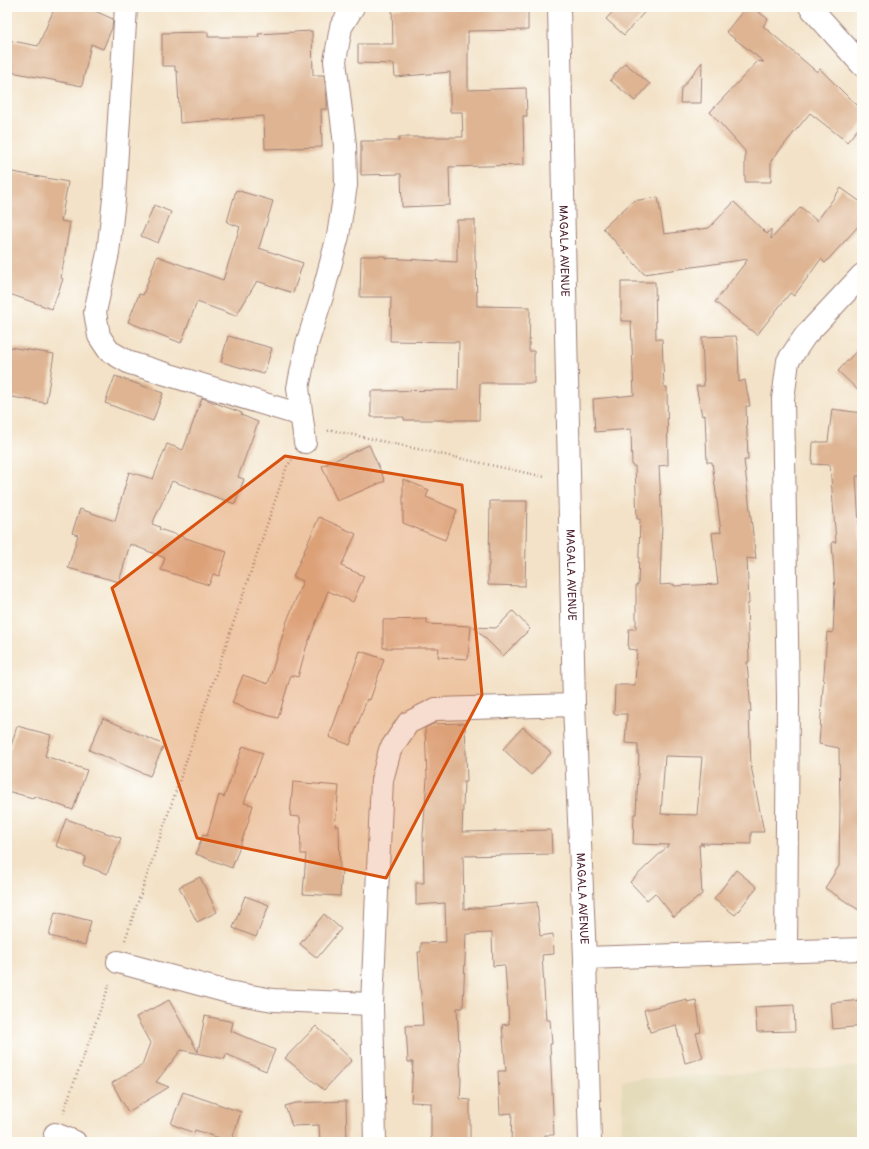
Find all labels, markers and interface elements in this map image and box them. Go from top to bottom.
street label: MAGALA AVENUE [555,205,572,297]
street label: MAGALA AVENUE [562,529,579,621]
street label: MAGALA AVENUE [572,853,591,945]

